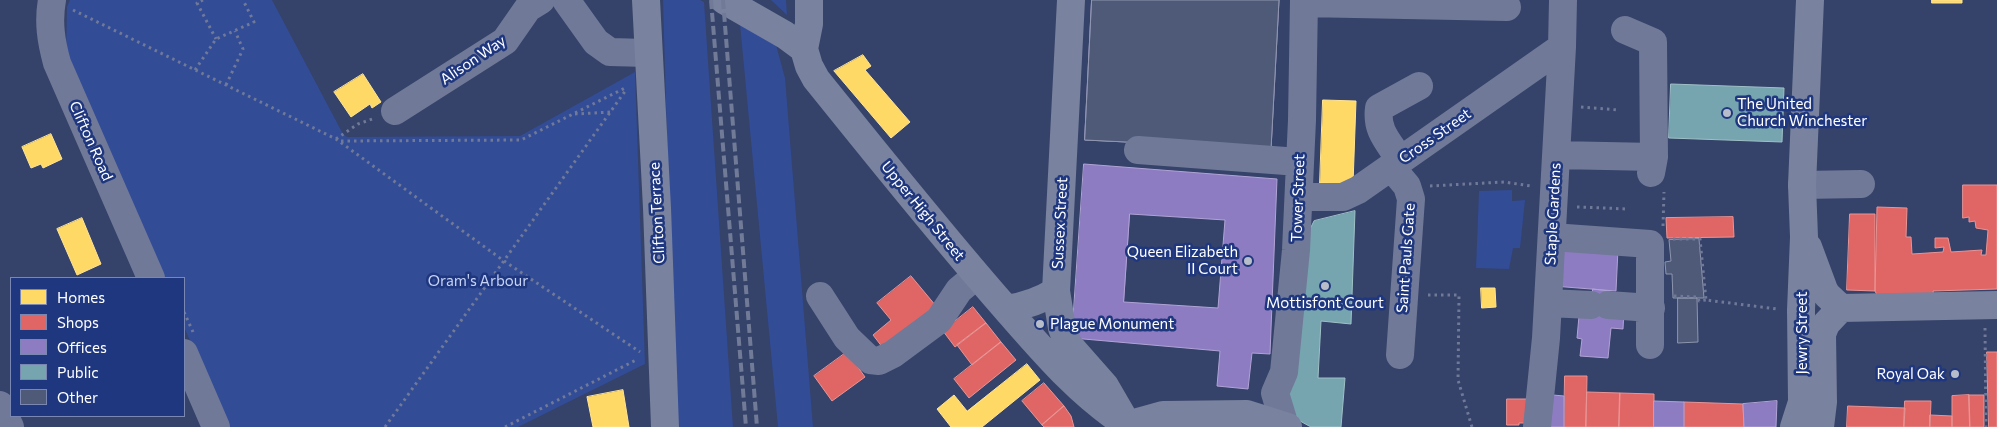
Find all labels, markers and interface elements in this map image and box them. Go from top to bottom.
street label: Alison Way [437,32,509,88]
place label: The United Church Winchester [1737,95,1867,130]
street label: Clifton Road [65,98,117,184]
street label: Cross Street [1396,105,1474,167]
marker: The United Church Winchester [1721,107,1733,119]
street label: Tower Street [1287,154,1309,242]
street label: Upper High Street [877,158,969,264]
street label: Clifton Terrace [645,162,669,264]
street label: Staple Gardens [1541,162,1565,266]
street label: Sussex Street [1049,177,1071,269]
street label: Saint Pauls Gate [1393,202,1419,314]
place label: Queen Elizabeth II Court [1127,243,1238,278]
marker: Queen Elizabeth II Court [1242,255,1254,267]
park label: Oram's Arbour [428,272,528,290]
legend [10,277,185,417]
marker: Mottisfont Court [1319,280,1331,292]
text: Homes [57,288,105,306]
street label: Jewry Street [1793,291,1811,375]
place label: Mottisfont Court [1266,294,1384,312]
text: Shops [57,313,99,331]
place label: Plague Monument [1050,315,1174,333]
marker: Plague Monument [1034,318,1046,330]
text: Offices [57,338,107,356]
text: Public [57,363,99,381]
place label: Royal Oak [1876,365,1945,383]
marker: Royal Oak [1949,368,1961,380]
text: Other [57,388,98,406]

